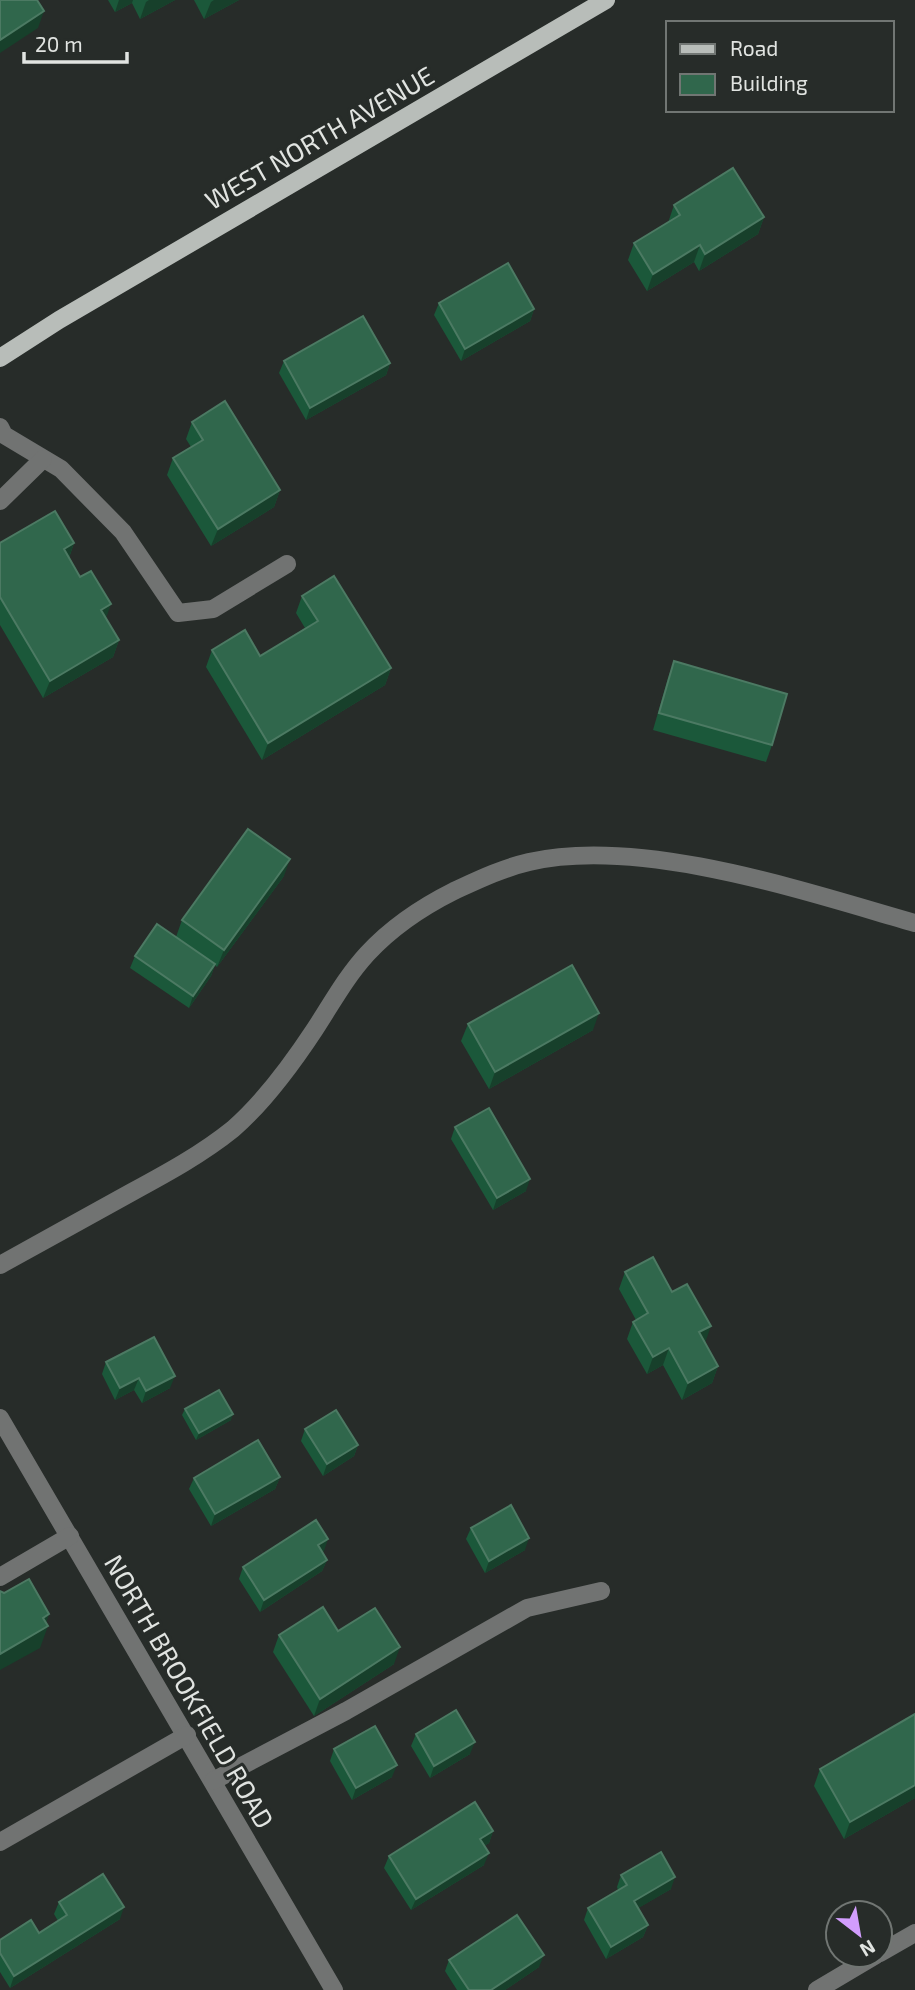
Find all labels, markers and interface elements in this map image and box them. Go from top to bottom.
scale bar [24,21,128,65]
legend [666,21,894,112]
text: 20 m [35,31,83,56]
text: Road [730,35,778,60]
street label: WEST NORTH AVENUE [199,59,439,215]
text: Building [730,70,808,95]
street label: NORTH BROOKFIELD ROAD [99,1549,281,1833]
north arrow [824,1899,894,1969]
text: N [856,1936,880,1962]

